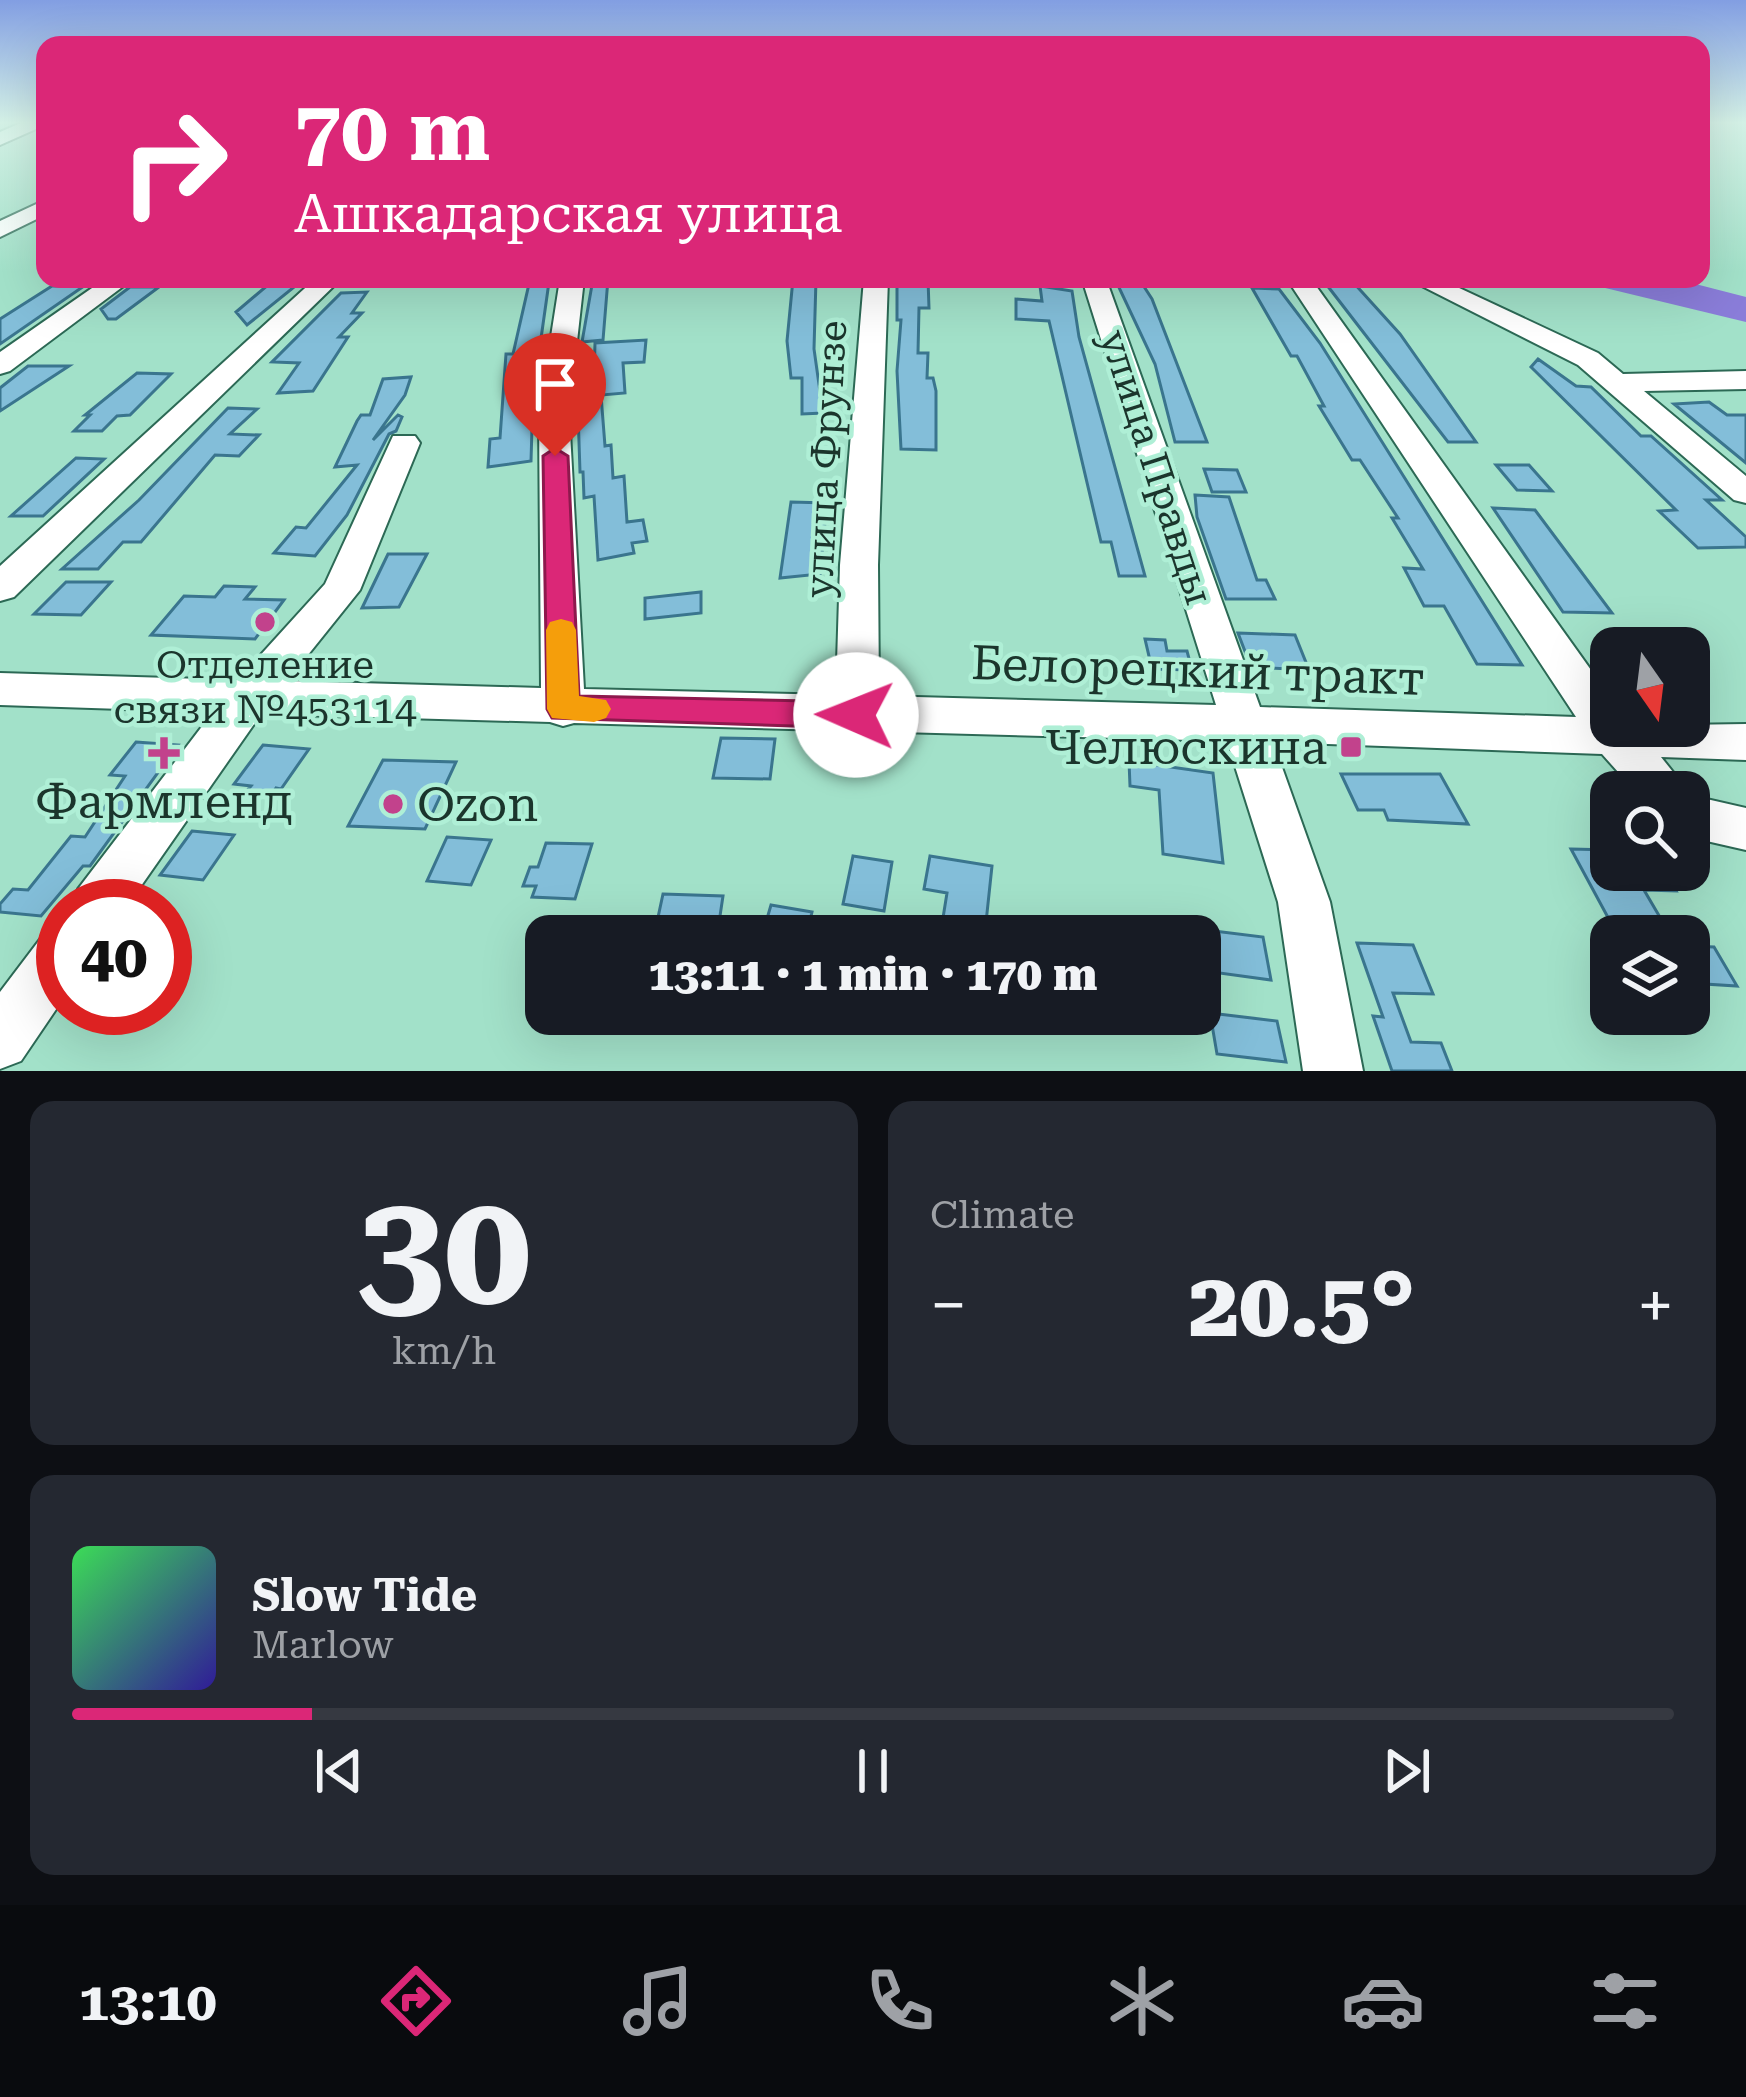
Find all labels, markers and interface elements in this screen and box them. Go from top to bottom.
text: 70 m [294,82,490,180]
icon: right [96,84,252,240]
text: Ашкадарская улица [294,182,842,245]
street label: улица Фрунзе [796,319,856,599]
street label: улица Правды [1090,324,1222,610]
pin [504,333,606,456]
icon: arrive [522,351,588,417]
marker: Отделение связи №453114 [252,609,278,635]
north arrow [1590,627,1710,747]
map controls [1590,627,1710,1035]
street label: Белорецкий тракт [970,635,1426,707]
place label: Отделение связи №453114 [113,642,417,733]
position arrow [793,652,919,778]
place label: Челюскина [1045,720,1327,776]
marker: Челюскина [1338,734,1364,760]
marker: Фармленд [151,740,177,766]
button: search [1590,771,1710,891]
place label: Фармленд [35,774,293,830]
place label: Ozon [417,777,538,833]
marker: Ozon [380,791,406,817]
speed limit sign: 40 [36,879,192,1035]
button: layers [1590,915,1710,1035]
text: 13:11 · 1 min · 170 m [649,948,1097,1001]
text: 30 [357,1158,531,1341]
text: Climate [930,1192,1074,1238]
text: 20.5° [1189,1253,1415,1358]
text: − [930,1267,967,1344]
text: + [1637,1267,1674,1344]
text: km/h [392,1328,496,1374]
text: Slow Tide [252,1569,477,1622]
text: Marlow [252,1622,393,1668]
icon: previous [306,1738,372,1804]
icon: pause [840,1738,906,1804]
icon: next [1374,1738,1440,1804]
icon: directions [374,1959,458,2043]
icon: music [616,1959,700,2043]
icon: phone [858,1959,942,2043]
icon: climate [1100,1959,1184,2043]
icon: car [1341,1959,1425,2043]
icon: filters [1583,1959,1667,2043]
text: 13:10 [79,1970,217,2033]

